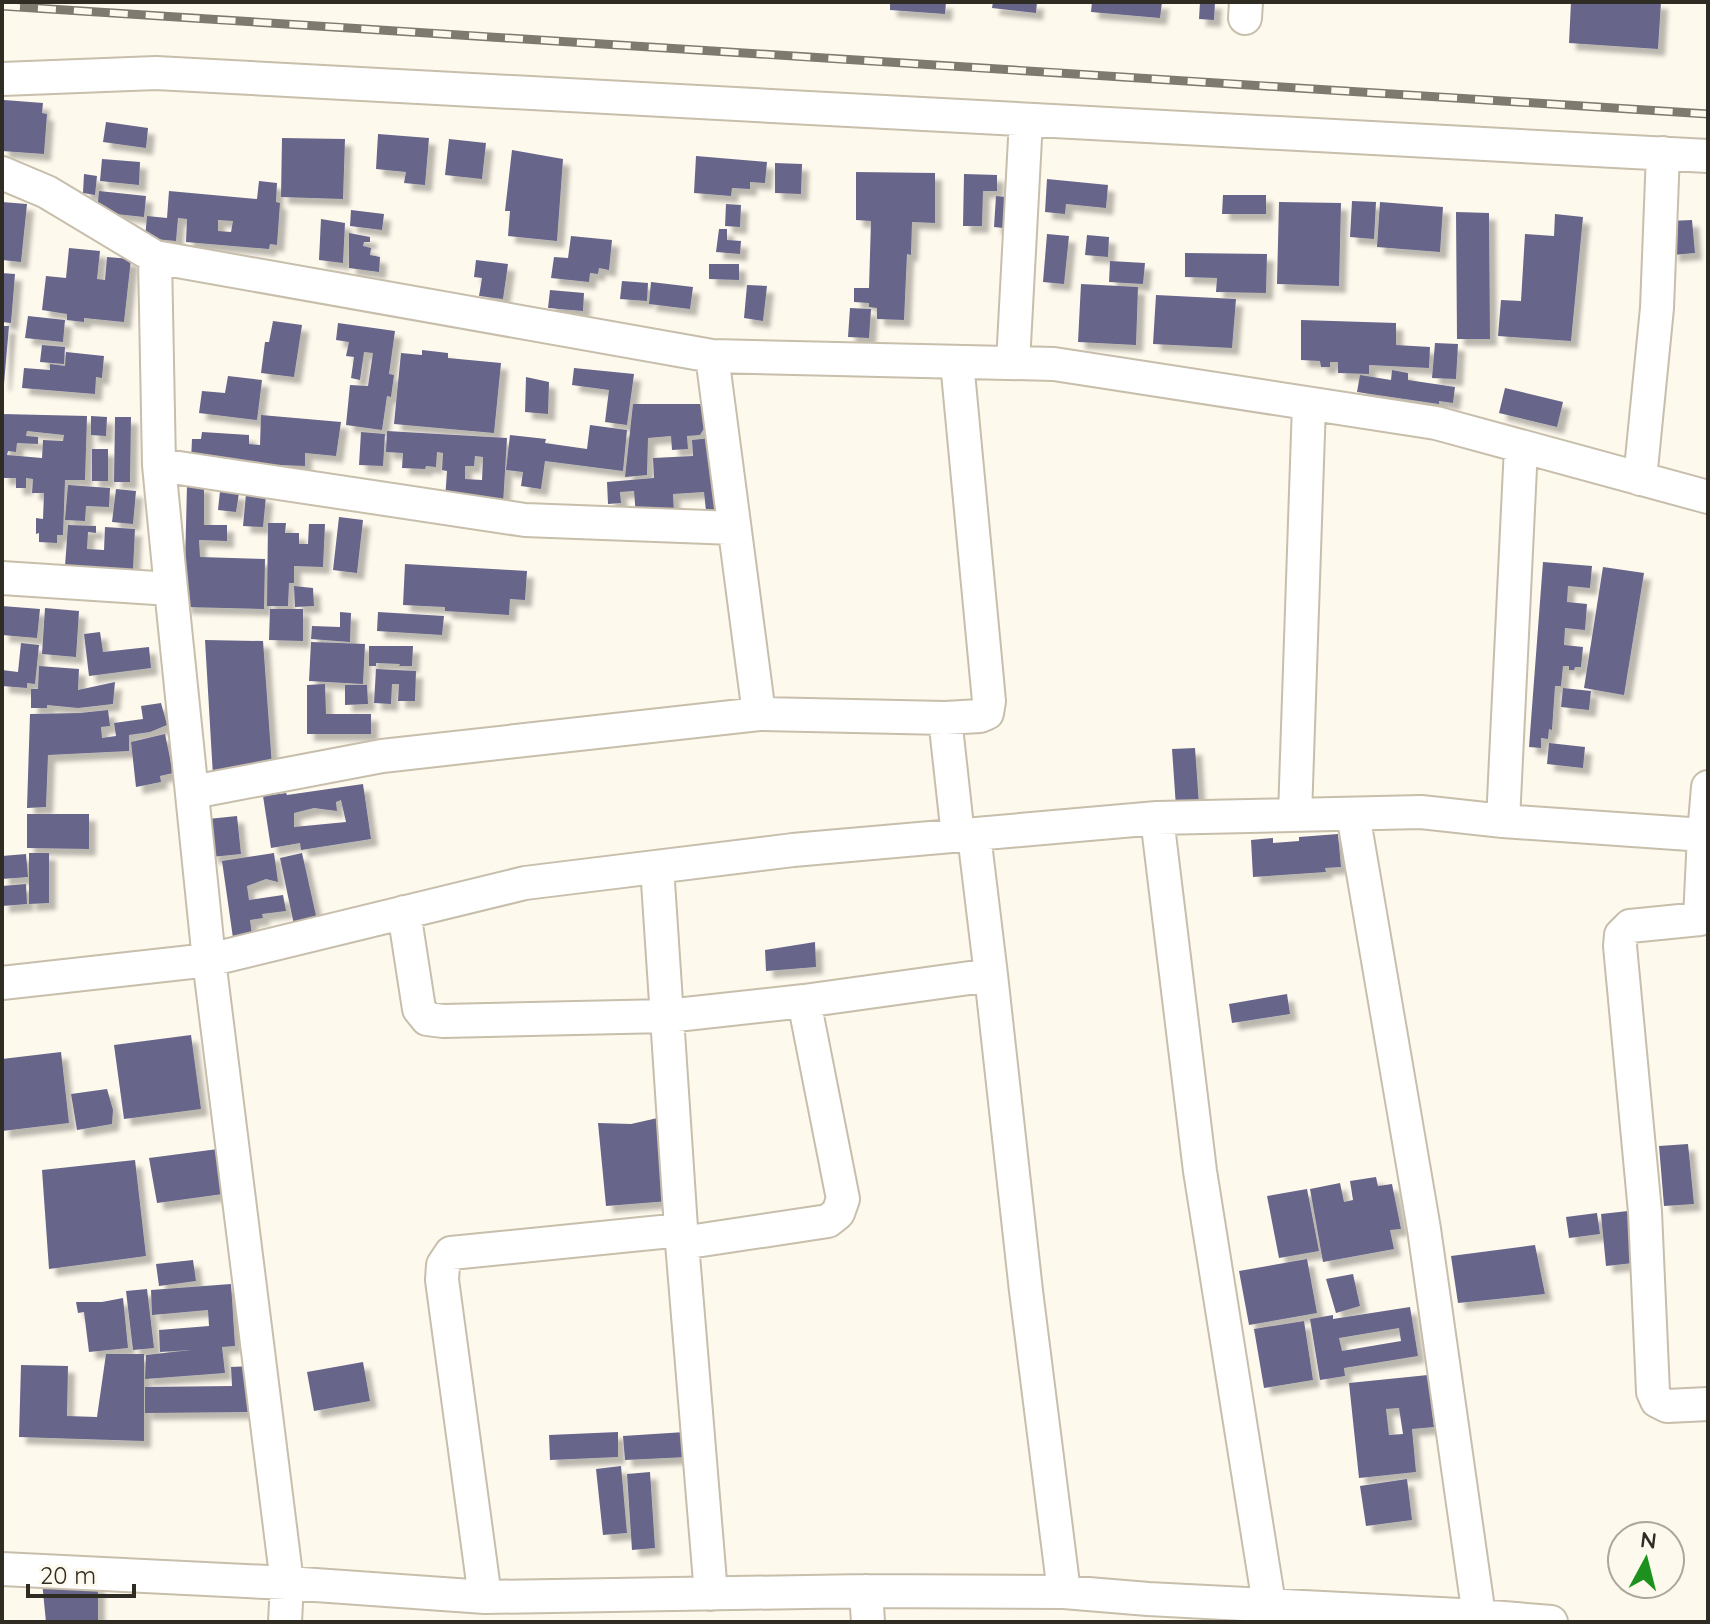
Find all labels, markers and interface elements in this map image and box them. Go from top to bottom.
north arrow [1606,1520,1686,1600]
text: N [1639,1525,1658,1555]
scale bar [28,1548,134,1598]
text: 20 m [40,1560,96,1590]

